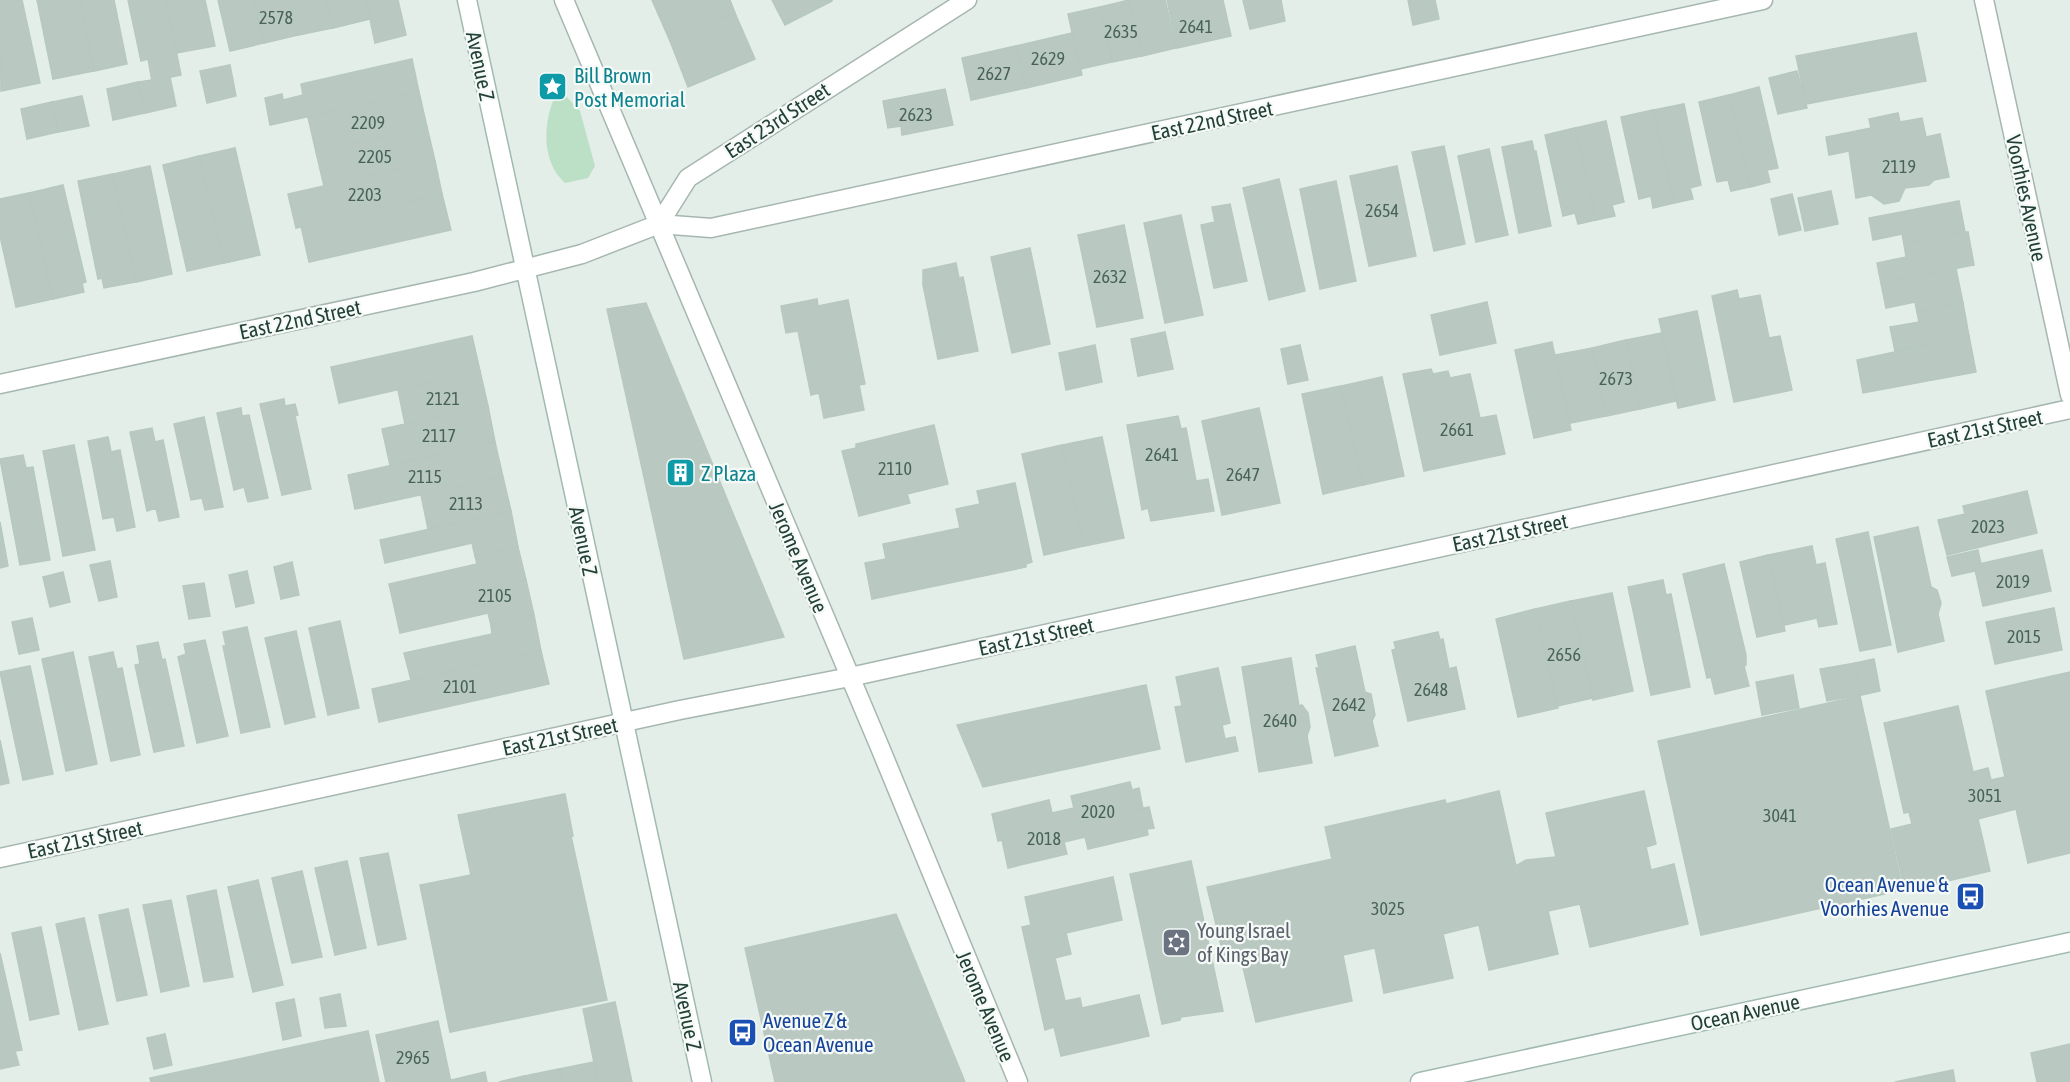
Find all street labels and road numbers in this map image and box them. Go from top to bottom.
street label: Avenue Z [462,29,500,103]
street label: East 23rd Street [720,77,834,163]
street label: East 22nd Street [1149,95,1275,145]
street label: Voorhies Avenue [2002,133,2052,263]
street label: East 22nd Street [237,294,363,344]
street label: East 21st Street [1925,404,2045,452]
street label: Jerome Avenue [765,498,833,616]
street label: Avenue Z [565,504,603,578]
street label: East 21st Street [1450,508,1570,556]
street label: East 21st Street [976,612,1096,660]
street label: East 21st Street [500,712,620,760]
street label: East 21st Street [25,815,145,863]
street label: Jerome Avenue [952,947,1020,1065]
street label: Avenue Z [669,979,707,1053]
street label: Ocean Avenue [1688,989,1802,1035]

